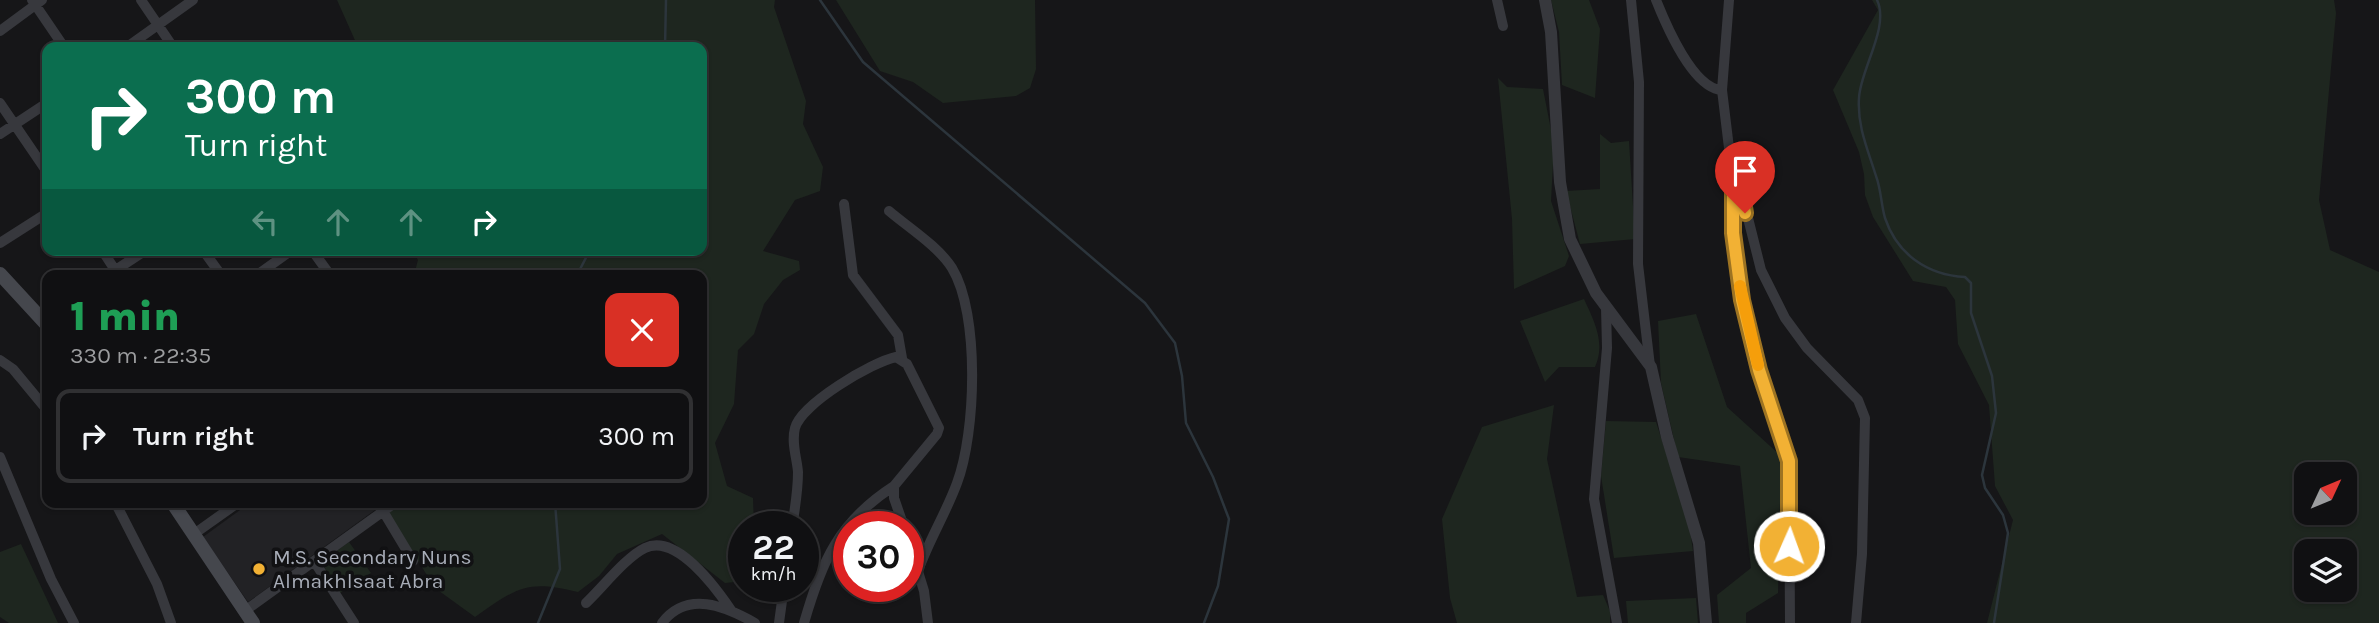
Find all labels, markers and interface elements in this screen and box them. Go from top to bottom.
text: 300 m [185,68,336,125]
icon: right [70,70,161,161]
text: Turn right [185,127,327,164]
pin [1715,141,1775,213]
icon: arrive [1726,152,1764,190]
icon: left [246,203,284,241]
icon: ahead [319,203,357,241]
icon: ahead [392,203,430,241]
icon: right [465,203,503,241]
text: 1 min [70,291,180,341]
button: close [605,293,679,367]
text: 330 m · 22:35 [70,342,211,369]
icon: right [74,417,112,455]
text: Turn right [133,421,254,452]
text: 300 m [598,421,675,452]
north arrow [2294,462,2357,525]
map controls [2294,462,2357,602]
position arrow [1752,509,1826,583]
speed limit sign: 30 [833,511,924,602]
text: 22 [752,527,795,568]
button: layers [2294,539,2357,602]
place label: M.S. Secondary Nuns Almakhlsaat Abra [273,545,472,593]
marker: M.S. Secondary Nuns Almakhlsaat Abra [251,561,267,577]
text: km/h [751,563,796,585]

